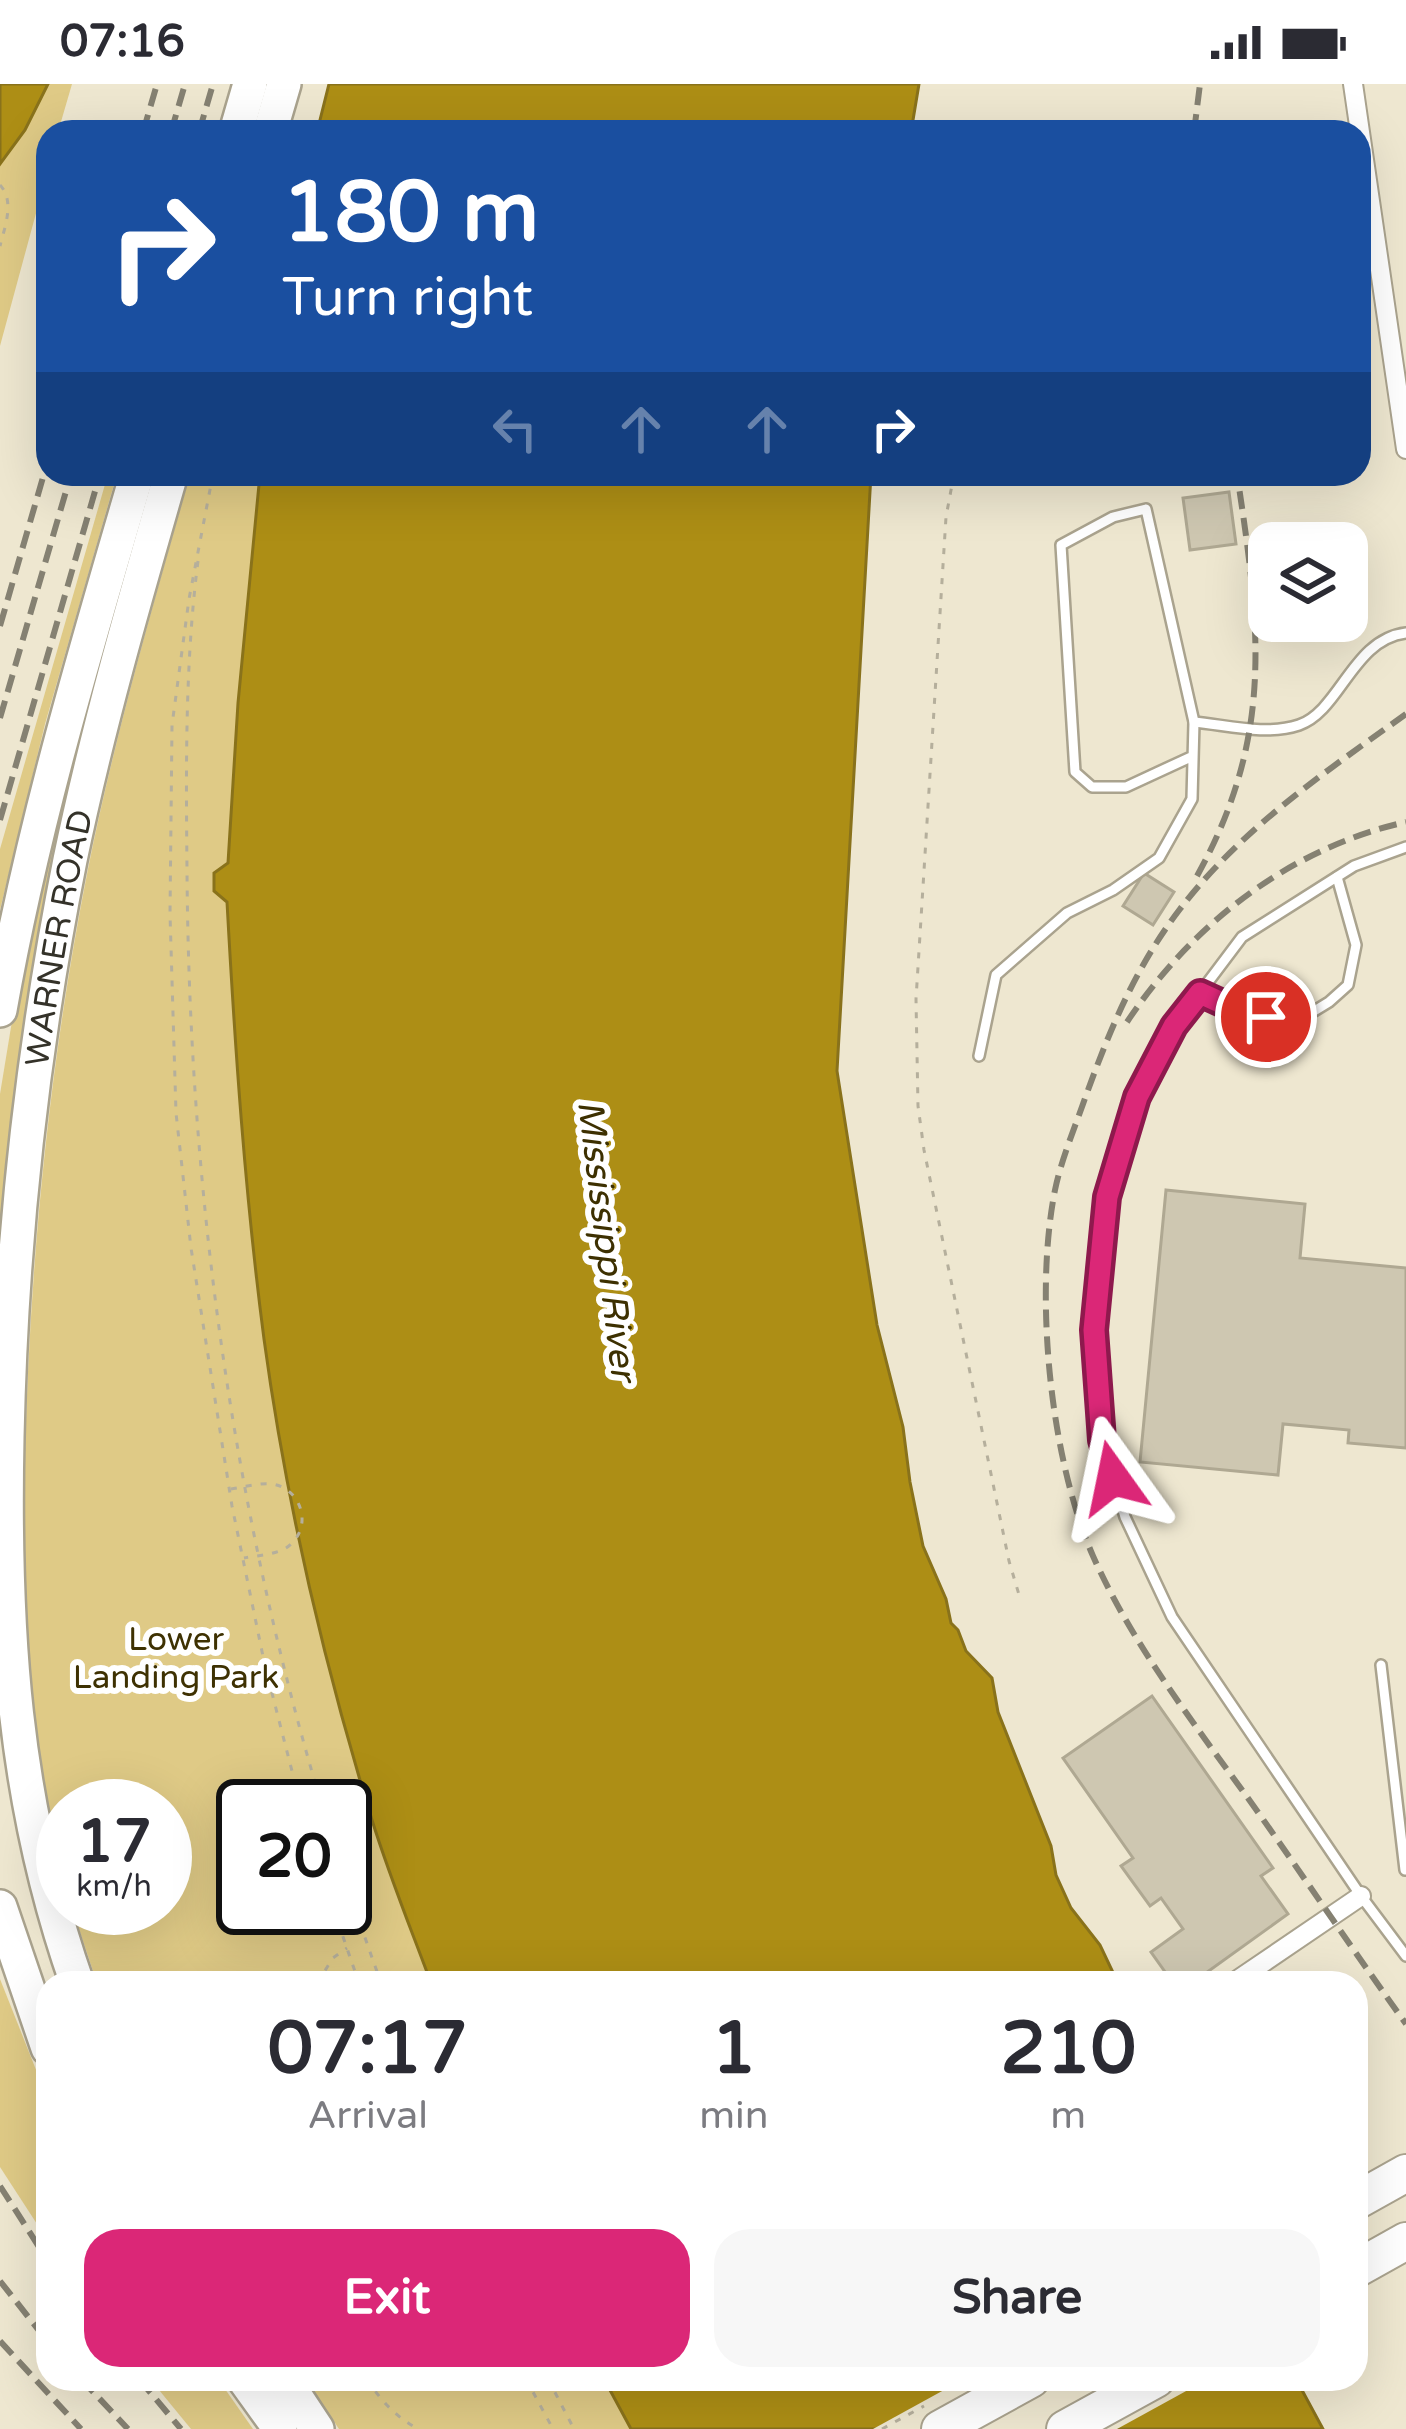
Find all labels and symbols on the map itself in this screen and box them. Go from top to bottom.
street label: WARNER ROAD [18,806,101,1069]
pin [1215,966,1317,1068]
water label: Mississippi River [568,1098,646,1387]
position arrow [1050,1415,1176,1541]
park label: Lower Landing Park [73,1620,279,1697]
speed limit sign: 20 [216,1779,372,1935]

